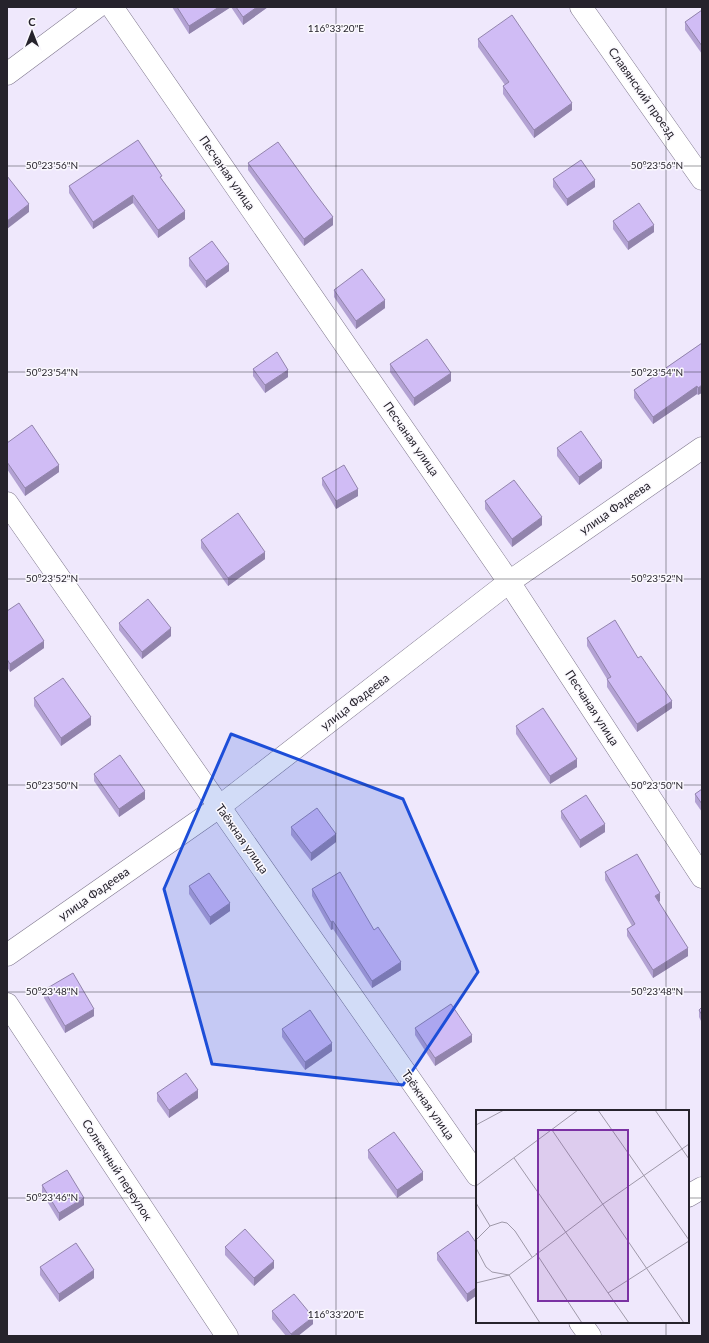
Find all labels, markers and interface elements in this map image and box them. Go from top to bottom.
north arrow [12,12,52,52]
text: С [28,15,36,28]
text: 116°33'20"E [308,22,364,34]
street label: Славянский проезд [605,44,680,142]
street label: Песчаная улица [196,133,259,213]
text: 50°23'56"N [26,159,78,171]
text: 50°23'56"N [631,159,683,171]
text: 50°23'54"N [26,366,78,378]
text: 50°23'54"N [631,366,683,378]
street label: Песчаная улица [380,399,443,479]
street label: улица Фадеева [576,478,653,538]
text: 50°23'52"N [26,572,78,584]
text: 50°23'52"N [631,572,683,584]
street label: Песчаная улица [562,667,623,748]
street label: улица Фадеева [317,670,392,733]
text: 50°23'50"N [26,779,78,791]
text: 50°23'50"N [631,779,683,791]
street label: Таёжная улица [213,801,272,877]
street label: улица Фадеева [55,864,132,924]
text: 50°23'48"N [26,985,78,997]
text: 50°23'48"N [631,985,683,997]
street label: Таёжная улица [399,1067,458,1143]
inset map [476,1110,689,1323]
street label: Солнечный переулок [79,1116,156,1224]
text: 50°23'46"N [26,1191,78,1203]
text: 116°33'20"E [308,1308,364,1320]

